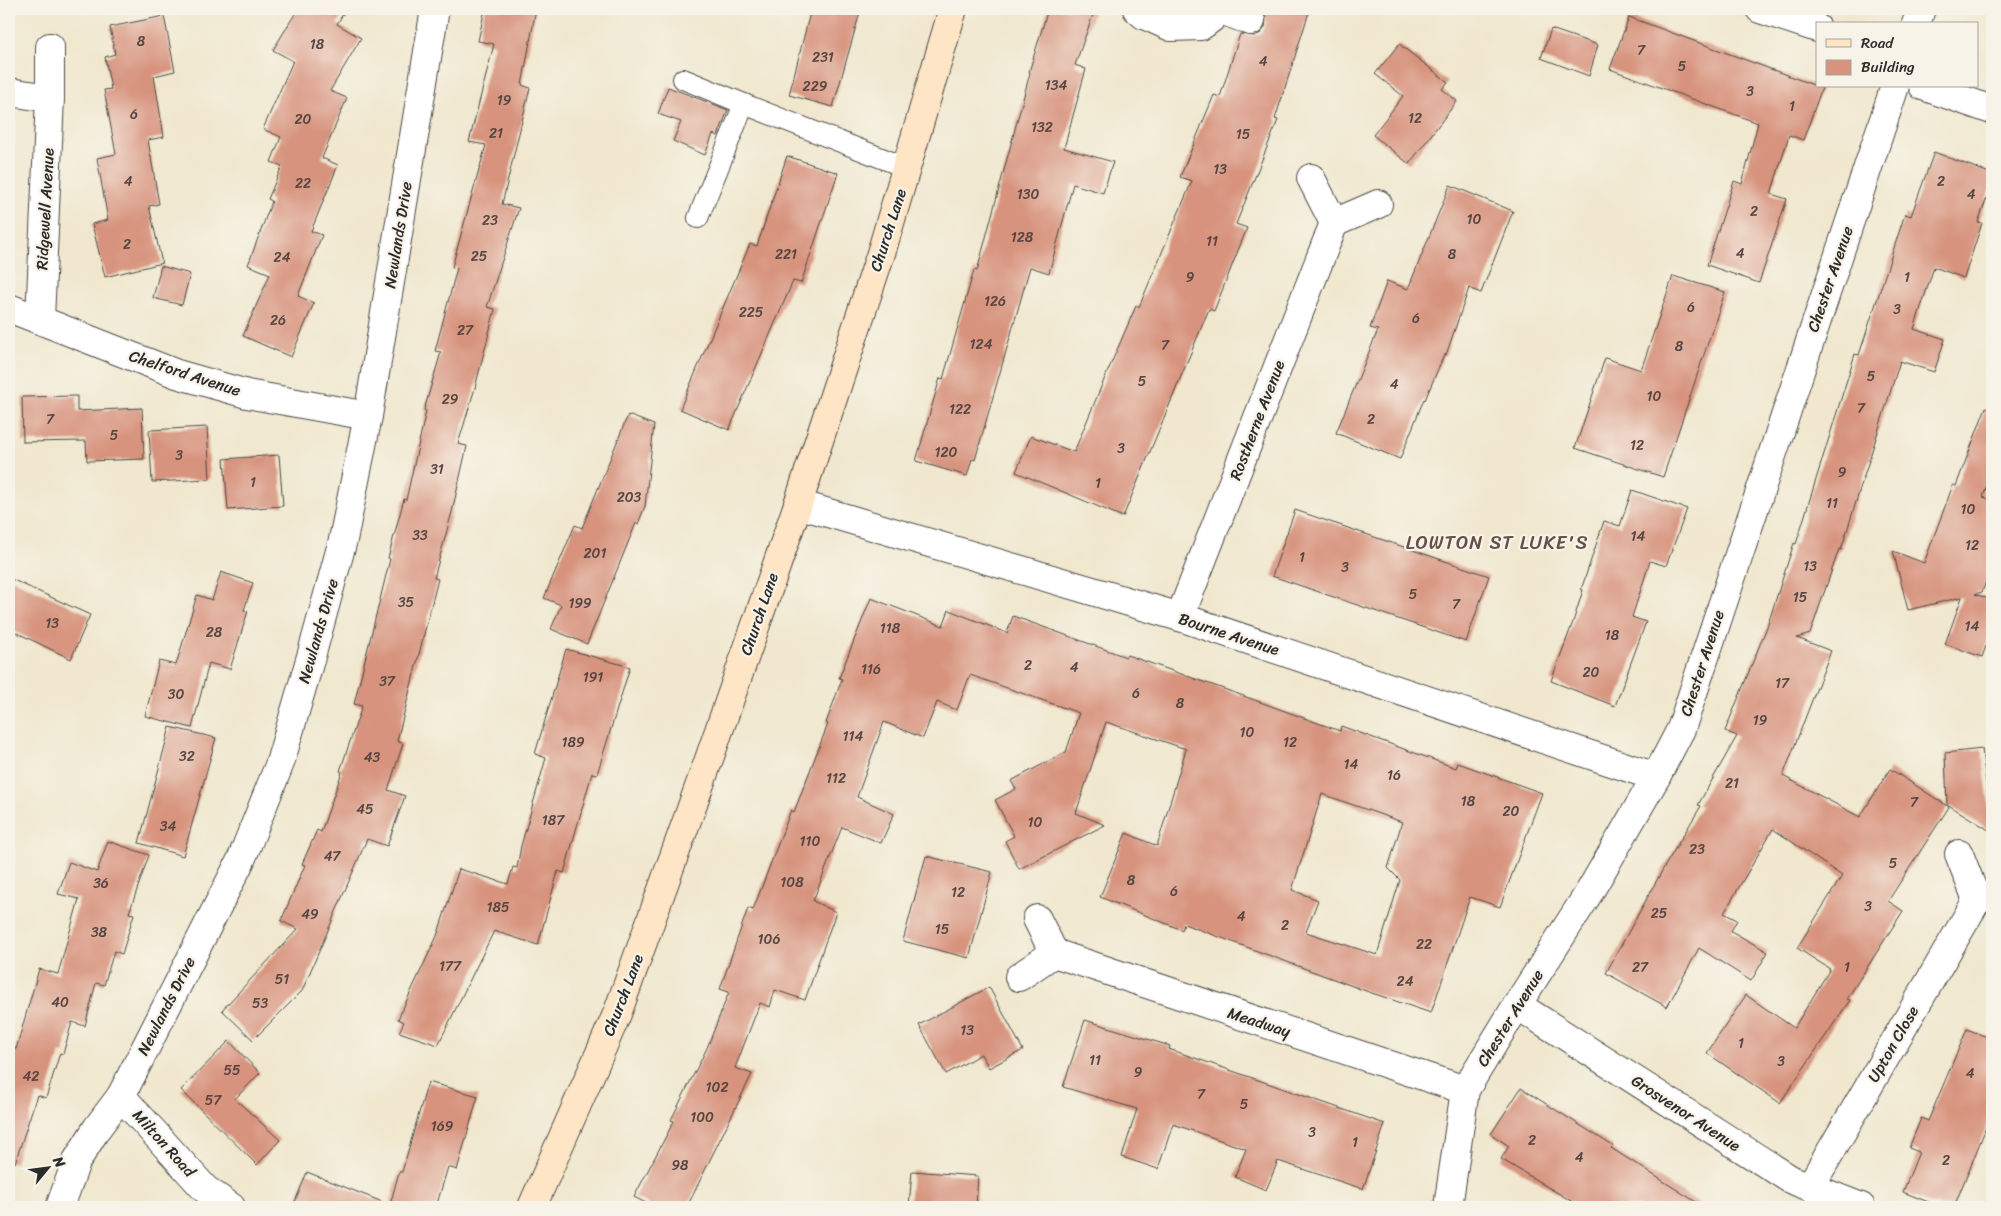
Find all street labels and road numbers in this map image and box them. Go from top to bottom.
street label: Ridgewell Avenue [27,147,63,271]
street label: Newlands Drive [375,179,421,291]
street label: Church Lane [861,184,915,275]
street label: Chester Avenue [1798,222,1862,336]
street label: Chelford Avenue [125,341,245,405]
street label: Rostherne Avenue [1221,355,1293,484]
street label: Church Lane [731,568,787,659]
street label: Newlands Drive [289,575,347,687]
street label: Bourne Avenue [1175,604,1284,664]
street label: Chester Avenue [1671,606,1733,720]
street label: Church Lane [594,949,652,1040]
street label: Newlands Drive [129,951,203,1061]
street label: Chester Avenue [1468,963,1552,1073]
street label: Meadway [1224,998,1295,1046]
street label: Upton Close [1859,1000,1927,1088]
street label: Grosvenor Avenue [1625,1067,1747,1160]
street label: Milton Road [125,1102,204,1185]

